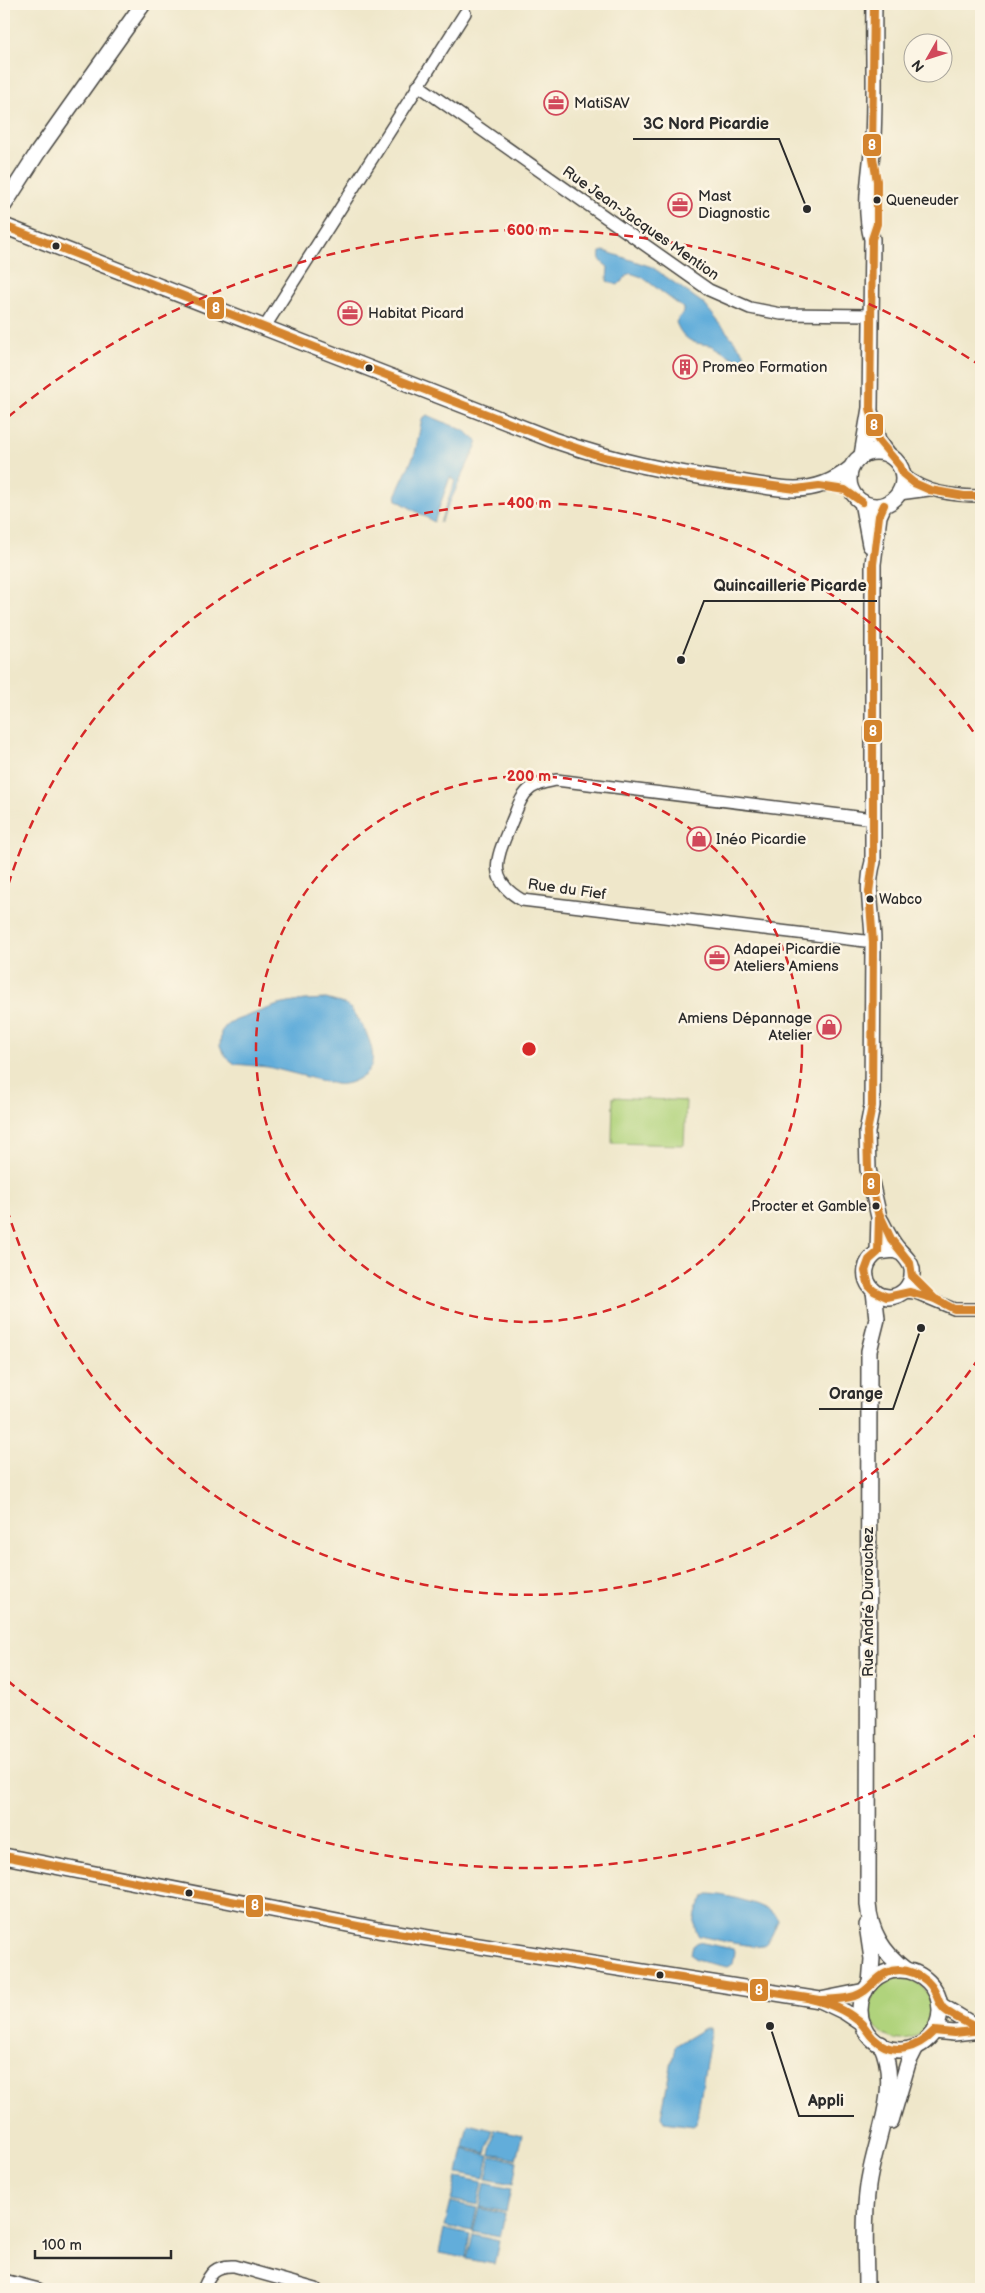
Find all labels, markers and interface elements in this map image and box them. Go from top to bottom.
north arrow [902,32,952,82]
text: N [908,56,928,75]
office icon: MatiSAV [543,90,569,116]
place label: MatiSAV [574,94,631,113]
callout: 3C Nord Picardie [633,108,779,139]
text: 3C Nord Picardie [643,115,769,134]
line badge: 8 [862,133,882,157]
text: 8 [868,137,876,154]
street label: Rue Jean-Jacques Mention [559,162,723,285]
place label: Mast Diagnostic [698,187,770,223]
office icon: Mast Diagnostic [667,192,693,218]
place label: Queneuder [886,192,959,209]
marker: Queneuder [872,195,882,205]
text: 600 m [507,221,552,240]
unlabelled marker [51,241,61,251]
line badge: 8 [206,296,225,320]
text: 8 [212,300,220,317]
office icon: Habitat Picard [337,300,363,326]
place label: Habitat Picard [368,304,464,323]
building icon: Promeo Formation [672,354,698,380]
place label: Promeo Formation [702,358,827,377]
unlabelled marker [364,363,374,373]
line badge: 8 [865,413,884,437]
text: 8 [870,417,878,434]
text: 400 m [507,494,551,513]
callout: Quincaillerie Picarde [704,570,877,601]
text: Quincaillerie Picarde [713,577,867,596]
line badge: 8 [863,719,883,743]
text: 8 [869,723,877,740]
text: 200 m [507,767,551,786]
shop icon: Inéo Picardie [686,826,712,852]
place label: Inéo Picardie [716,830,806,849]
street label: Rue du Fief [527,875,608,904]
place label: Wabco [879,891,922,908]
marker: Wabco [865,894,875,904]
place label: Adapei Picardie Ateliers Amiens [734,940,841,976]
office icon: Adapei Picardie Ateliers Amiens [704,945,730,971]
place label: Amiens Dépannage Atelier [678,1009,813,1045]
shop icon: Amiens Dépannage Atelier [816,1014,842,1040]
centre of rings [520,1040,538,1058]
line badge: 8 [862,1172,881,1196]
text: 8 [867,1176,875,1193]
place label: Procter et Gamble [751,1198,867,1215]
marker: Procter et Gamble [871,1201,881,1211]
callout: Orange [819,1378,893,1409]
text: Orange [829,1385,883,1404]
street label: Rue André Durouchez [859,1526,878,1677]
unlabelled marker [184,1888,194,1898]
line badge: 8 [245,1894,264,1918]
text: 8 [251,1897,259,1914]
unlabelled marker [655,1970,665,1980]
line badge: 8 [749,1978,769,2002]
text: 8 [755,1982,763,1999]
callout: Appli [799,2085,854,2116]
text: Appli [807,2092,844,2111]
scale bar [35,2228,171,2260]
text: 100 m [42,2236,82,2255]

